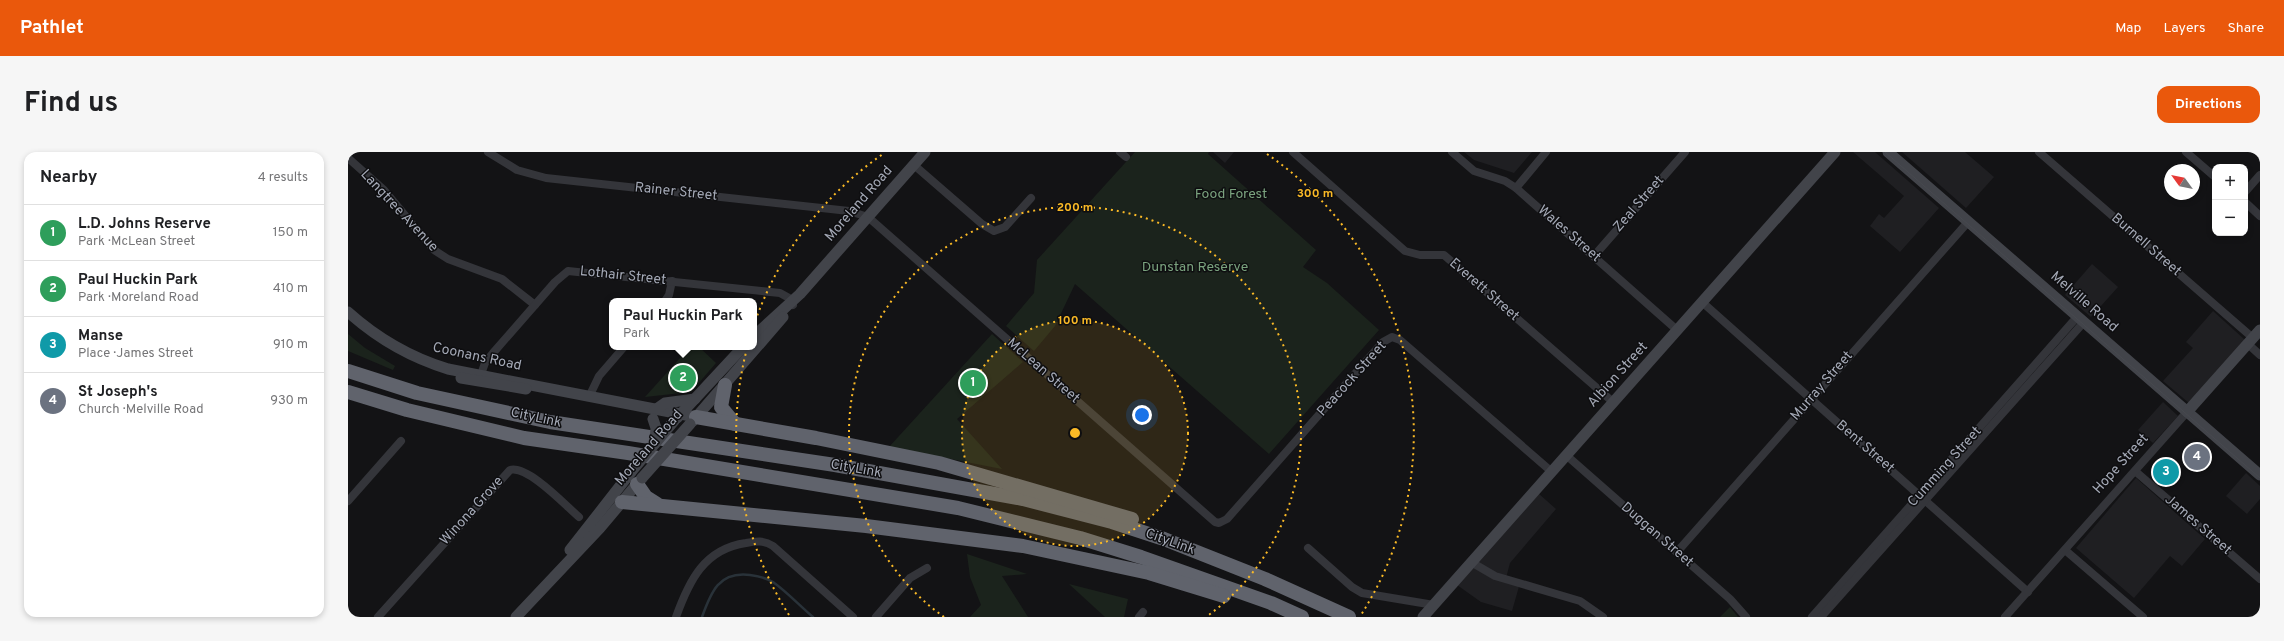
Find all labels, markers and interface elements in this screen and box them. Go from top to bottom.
text: Pathlet [20,16,84,40]
text: Map [2115,20,2141,37]
text: Layers [2163,20,2205,37]
text: Share [2227,20,2264,37]
text: Find us [24,86,118,122]
button: Directions [2157,86,2260,123]
street label: Moreland Road [822,163,896,245]
north arrow [2164,164,2200,200]
map controls [2212,164,2248,236]
button: + [2212,164,2248,200]
street label: Langtree Avenue [357,166,441,256]
text: Nearby [40,167,97,189]
text: 4 results [258,170,308,186]
street label: Zeal Street [1610,172,1668,236]
street label: Rainer Street [634,179,718,205]
park label: Food Forest [1195,186,1267,203]
text: 300 m [1297,186,1333,202]
text: 200 m [1057,200,1093,216]
button: − [2212,200,2248,236]
street label: Wales Street [1534,202,1604,266]
street label: Burnell Street [2107,210,2185,280]
text: L.D. Johns Reserve [78,215,211,234]
text: 1 [50,225,56,241]
text: 150 m [273,225,308,241]
text: Park · McLean Street [78,234,195,250]
street label: Everett Street [1446,255,1522,325]
park label: Dunstan Reserve [1142,259,1248,276]
street label: Lothair Street [579,263,667,289]
street label: Melville Road [2047,268,2121,336]
text: Paul Huckin Park [78,271,198,290]
text: 2 [49,281,57,297]
text: 410 m [273,281,308,297]
text: Park · Moreland Road [78,290,199,306]
popup [609,298,757,350]
text: Paul Huckin Park [623,307,743,326]
text: 100 m [1058,313,1092,329]
text: Park [623,326,650,342]
text: Manse [78,327,123,346]
street label: McLean Street [1003,335,1083,407]
text: 3 [49,337,57,353]
text: 910 m [273,337,308,353]
street label: Peacock Street [1314,338,1390,420]
street label: Coonans Road [431,339,523,375]
street label: Albion Street [1584,339,1652,411]
text: Place · James Street [78,346,193,362]
street label: Murray Street [1787,348,1857,424]
pin: 2 [670,363,696,393]
pin: 1 [960,368,986,398]
text: St Joseph's [78,383,158,402]
text: 4 [49,393,57,409]
text: 930 m [270,393,308,409]
text: Church · Melville Road [78,402,204,418]
street label: CityLink [509,404,563,432]
your location [1132,405,1152,425]
street label: Moreland Road [612,407,686,489]
street label: Bent Street [1832,417,1898,477]
street label: Cumming Street [1904,423,1986,511]
centre of rings [1068,426,1082,440]
street label: Hope Street [2090,430,2152,498]
pin: 4 [2184,442,2210,472]
street label: CityLink [829,456,883,482]
pin: 3 [2153,457,2179,487]
street label: Winona Grove [437,473,507,549]
street label: James Street [2161,491,2235,559]
street label: Duggan Street [1617,499,1697,571]
street label: CityLink [1143,525,1197,559]

